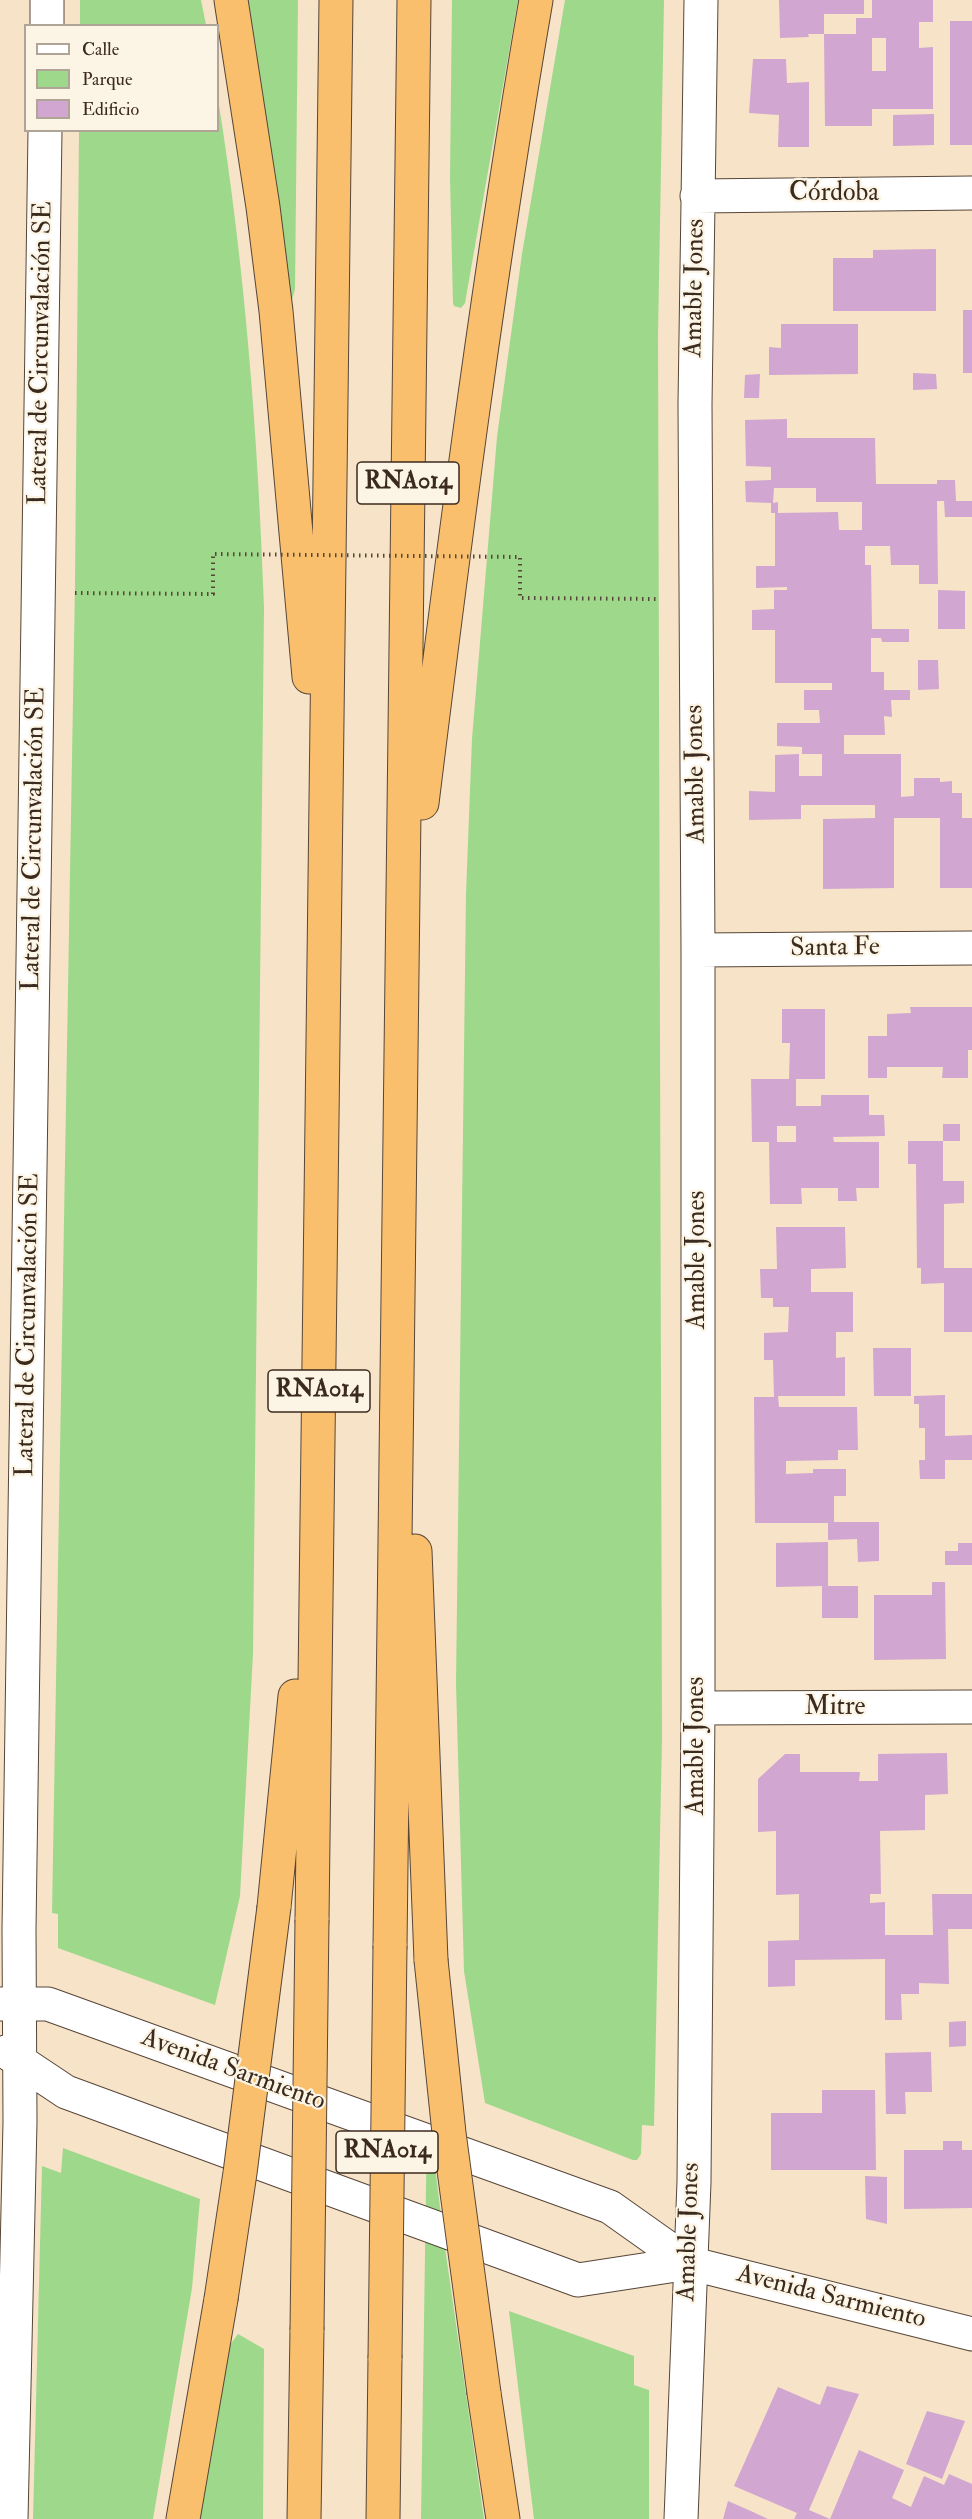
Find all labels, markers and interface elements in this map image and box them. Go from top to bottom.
legend [24,24,219,132]
text: Calle [82,38,119,61]
text: Parque [82,68,132,91]
text: Edificio [82,98,139,121]
street label: Córdoba [789,178,879,210]
street label: Lateral de Circunvalación SE [24,201,60,505]
street label: Amable Jones [679,218,713,358]
road number: RNA014 [357,462,459,504]
street label: Lateral de Circunvalación SE [17,687,53,991]
street label: Amable Jones [680,704,714,844]
street label: Santa Fe [790,933,880,965]
street label: Lateral de Circunvalación SE [11,1173,47,1477]
street label: Amable Jones [682,1191,714,1329]
road number: RNA014 [268,1370,370,1412]
street label: Amable Jones [681,1677,713,1815]
street label: Mitre [805,1692,865,1724]
street label: Avenida Sarmiento [137,2023,329,2119]
road number: RNA014 [336,2131,438,2173]
street label: Amable Jones [672,2162,708,2302]
street label: Avenida Sarmiento [733,2259,929,2337]

